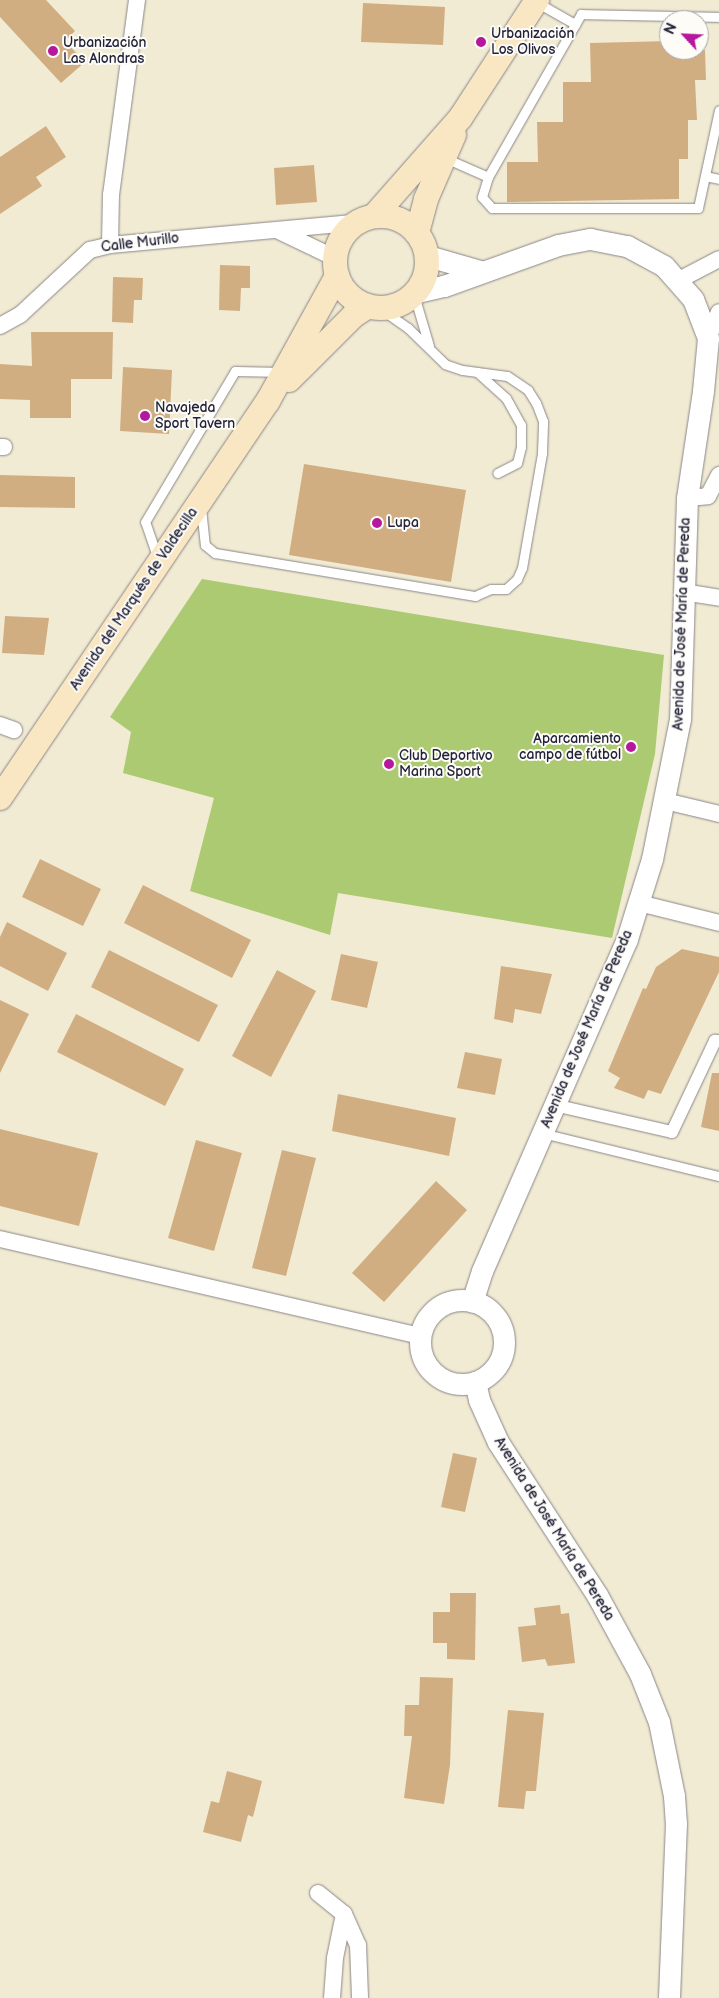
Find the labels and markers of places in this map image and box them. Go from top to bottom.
place label: Urbanización Los Olivos [491,26,574,58]
place label: Urbanización Las Alondras [63,35,146,68]
marker: Urbanización Los Olivos [475,36,487,48]
marker: Urbanización Las Alondras [47,45,59,57]
place label: Navajeda Sport Tavern [155,400,236,432]
marker: Navajeda Sport Tavern [139,410,151,422]
place label: Lupa [387,515,419,531]
marker: Lupa [371,517,383,529]
place label: Aparcamiento campo de fútbol [519,731,621,764]
marker: Aparcamiento campo de fútbol [625,741,637,753]
place label: Club Deportivo Marina Sport [399,748,493,780]
marker: Club Deportivo Marina Sport [383,758,395,770]

